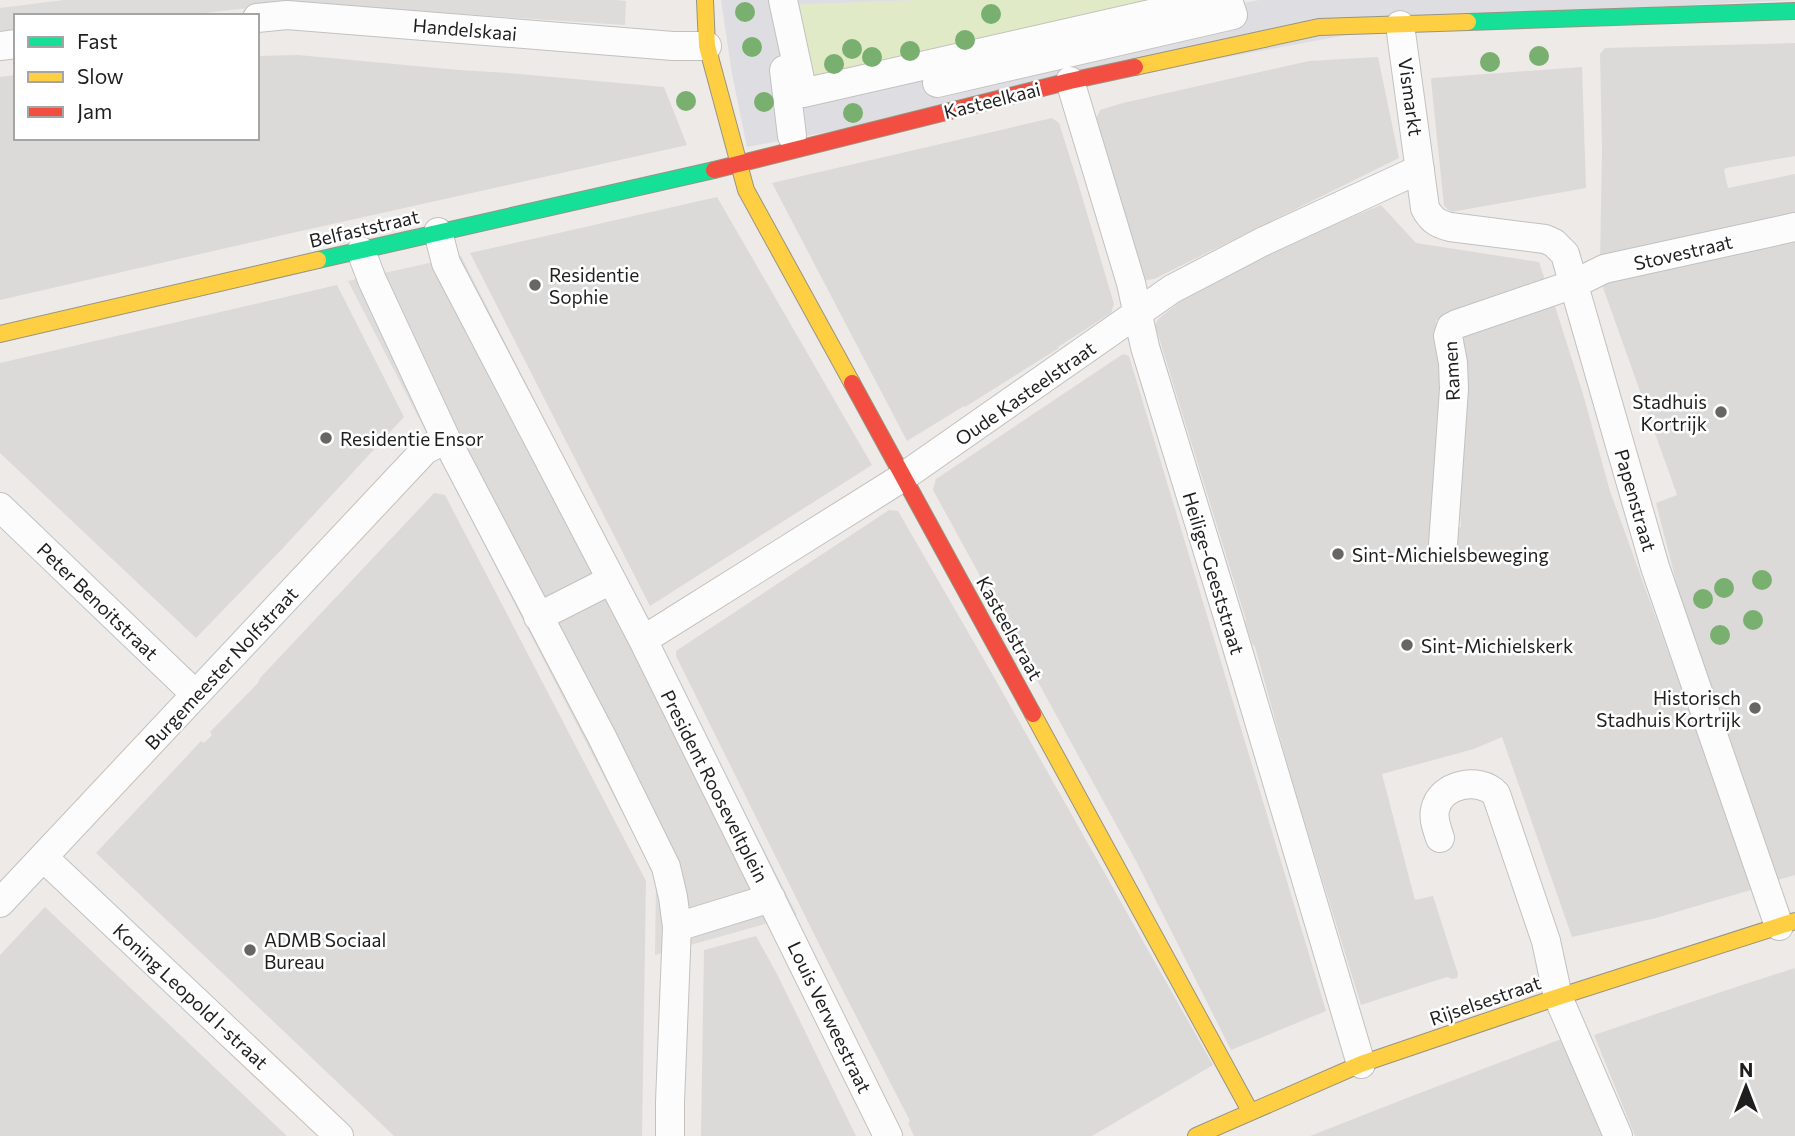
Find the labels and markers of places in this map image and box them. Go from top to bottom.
place label: Residentie Sophie [549,263,639,308]
marker: Residentie Sophie [527,277,543,293]
place label: Stadhuis Kortrijk [1632,390,1707,435]
marker: Stadhuis Kortrijk [1713,404,1729,420]
place label: Residentie Ensor [340,427,484,450]
marker: Residentie Ensor [318,430,334,446]
place label: Sint-Michielsbeweging [1352,543,1549,566]
marker: Sint-Michielsbeweging [1330,546,1346,562]
place label: Sint-Michielskerk [1421,634,1573,657]
marker: Sint-Michielskerk [1399,637,1415,653]
place label: Historisch Stadhuis Kortrijk [1596,686,1741,731]
marker: Historisch Stadhuis Kortrijk [1747,700,1763,716]
place label: ADMB Sociaal Bureau [264,928,386,973]
marker: ADMB Sociaal Bureau [242,942,258,958]

